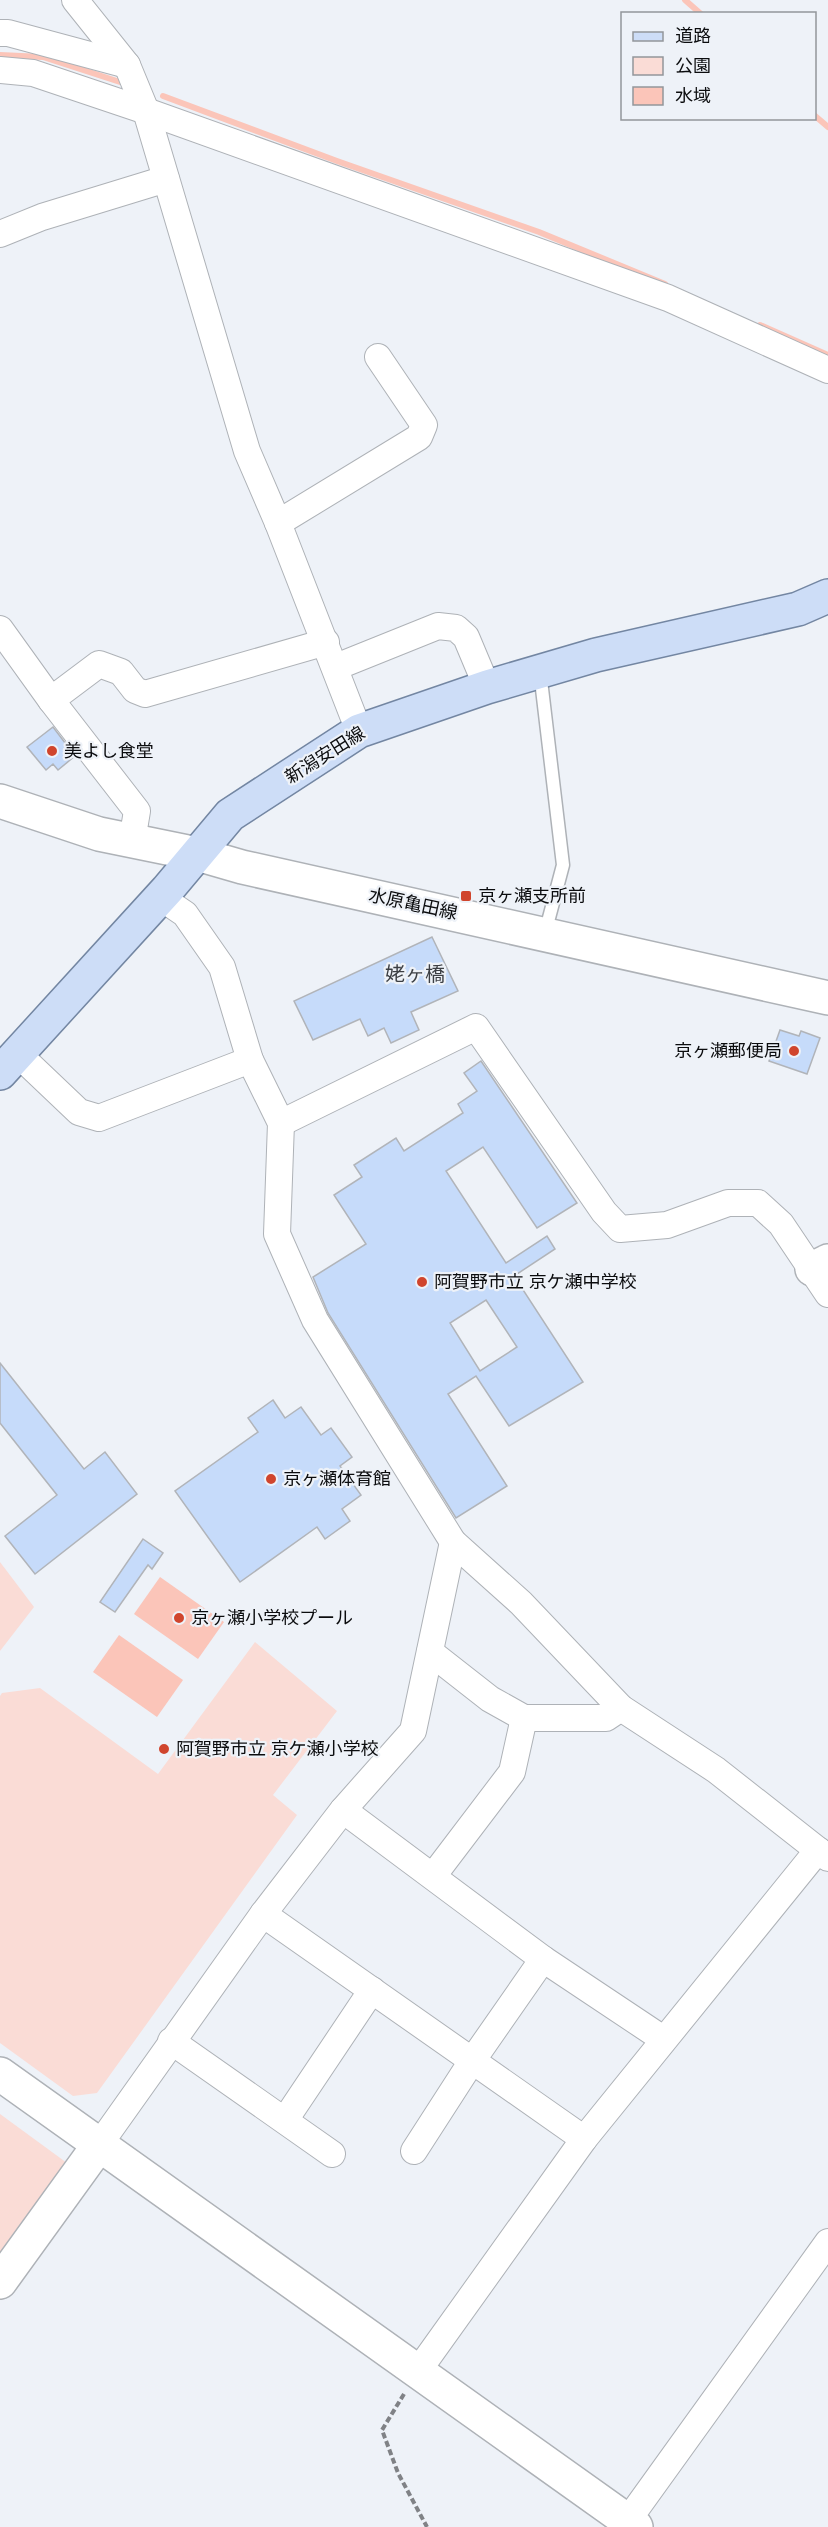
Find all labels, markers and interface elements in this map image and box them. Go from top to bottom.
legend [621,12,816,120]
text: 道路 [675,25,711,46]
text: 公園 [675,55,711,76]
text: 水域 [675,85,711,106]
street label: 新潟安田線 [281,722,368,787]
place label: 美よし食堂 [64,740,154,761]
marker: 美よし食堂 [45,744,59,758]
street label: 水原亀田線 [367,884,459,923]
place label: 京ヶ瀬支所前 [478,885,586,906]
marker: 京ヶ瀬支所前 [459,889,473,903]
district label: 姥ヶ橋 [385,962,445,986]
place label: 京ヶ瀬郵便局 [674,1040,782,1061]
marker: 京ヶ瀬郵便局 [787,1044,801,1058]
place label: 阿賀野市立 京ケ瀬中学校 [434,1271,636,1292]
marker: 阿賀野市立 京ケ瀬中学校 [415,1275,429,1289]
place label: 京ヶ瀬体育館 [283,1468,391,1489]
marker: 京ヶ瀬体育館 [264,1472,278,1486]
place label: 京ヶ瀬小学校プール [191,1607,353,1628]
marker: 京ヶ瀬小学校プール [172,1611,186,1625]
place label: 阿賀野市立 京ケ瀬小学校 [176,1738,378,1759]
marker: 阿賀野市立 京ケ瀬小学校 [157,1742,171,1756]

